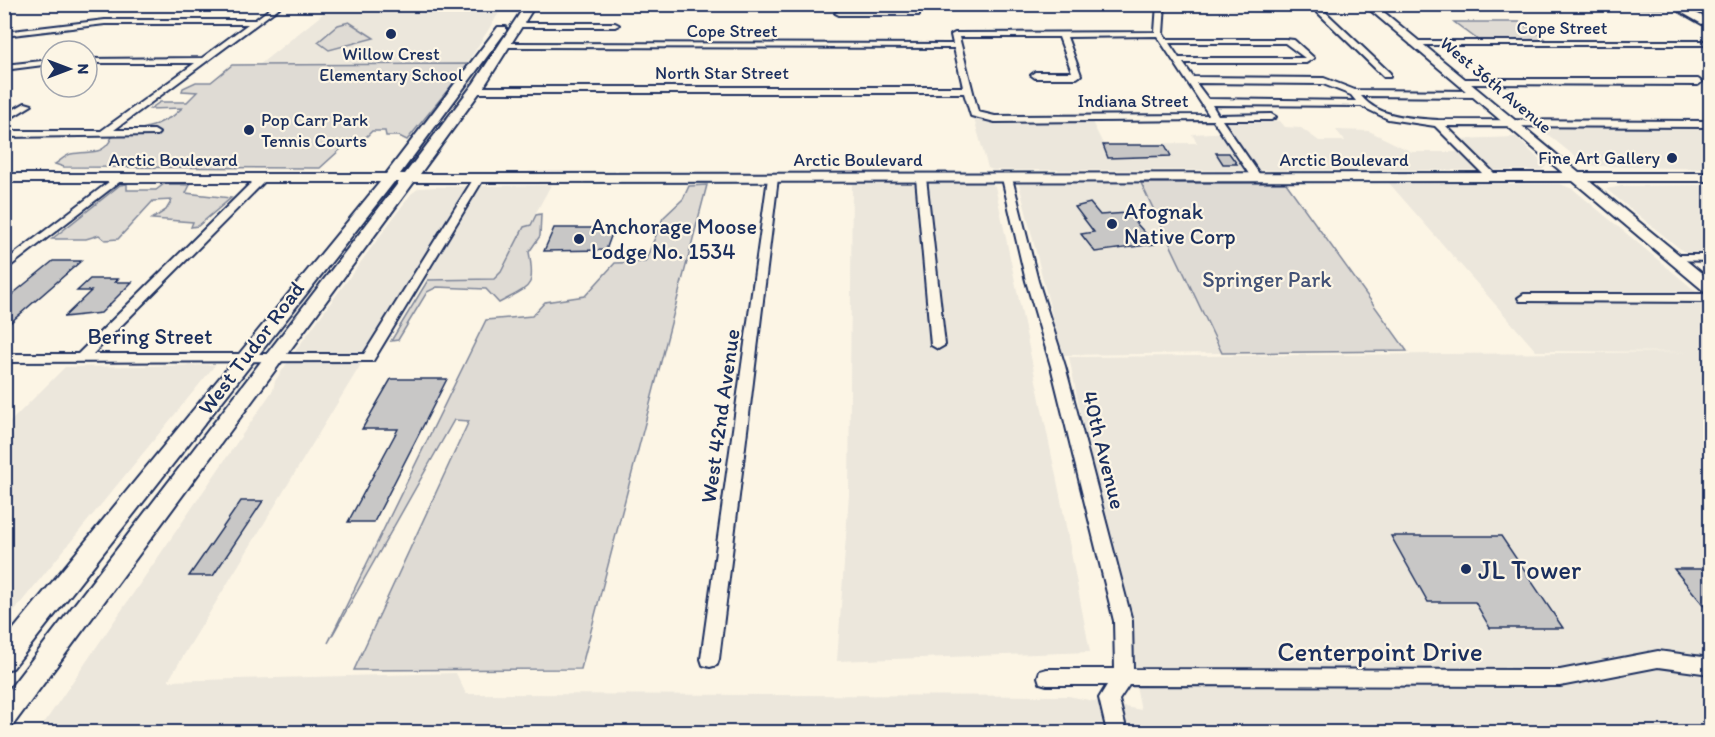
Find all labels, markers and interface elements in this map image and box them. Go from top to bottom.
street label: Cope Street [1517,17,1608,39]
street label: Cope Street [687,20,778,42]
marker: Willow Crest Elementary School [384,27,398,41]
street label: West 36th Avenue [1436,32,1556,138]
north arrow [39,39,99,99]
place label: Willow Crest Elementary School [319,43,463,86]
street label: North Star Street [655,62,789,84]
text: N [74,64,93,74]
street label: Indiana Street [1077,90,1189,112]
place label: Pop Carr Park Tennis Courts [261,109,368,152]
marker: Pop Carr Park Tennis Courts [242,123,256,137]
place label: Fine Art Gallery [1538,147,1661,169]
street label: Arctic Boulevard [108,149,238,171]
street label: Arctic Boulevard [793,149,923,171]
street label: Arctic Boulevard [1279,149,1409,171]
marker: Fine Art Gallery [1665,151,1679,165]
place label: Afognak Native Corp [1124,198,1236,250]
place label: Anchorage Moose Lodge No. 1534 [591,213,757,265]
marker: Afognak Native Corp [1105,217,1119,231]
marker: Anchorage Moose Lodge No. 1534 [572,232,586,246]
park label: Springer Park [1202,266,1332,293]
street label: West Tudor Road [192,276,310,420]
street label: Bering Street [87,323,213,350]
street label: West 42nd Avenue [694,327,746,505]
street label: 40th Avenue [1076,388,1132,512]
place label: JL Tower [1478,553,1582,586]
marker: JL Tower [1459,562,1473,576]
street label: Centerpoint Drive [1277,635,1483,668]

